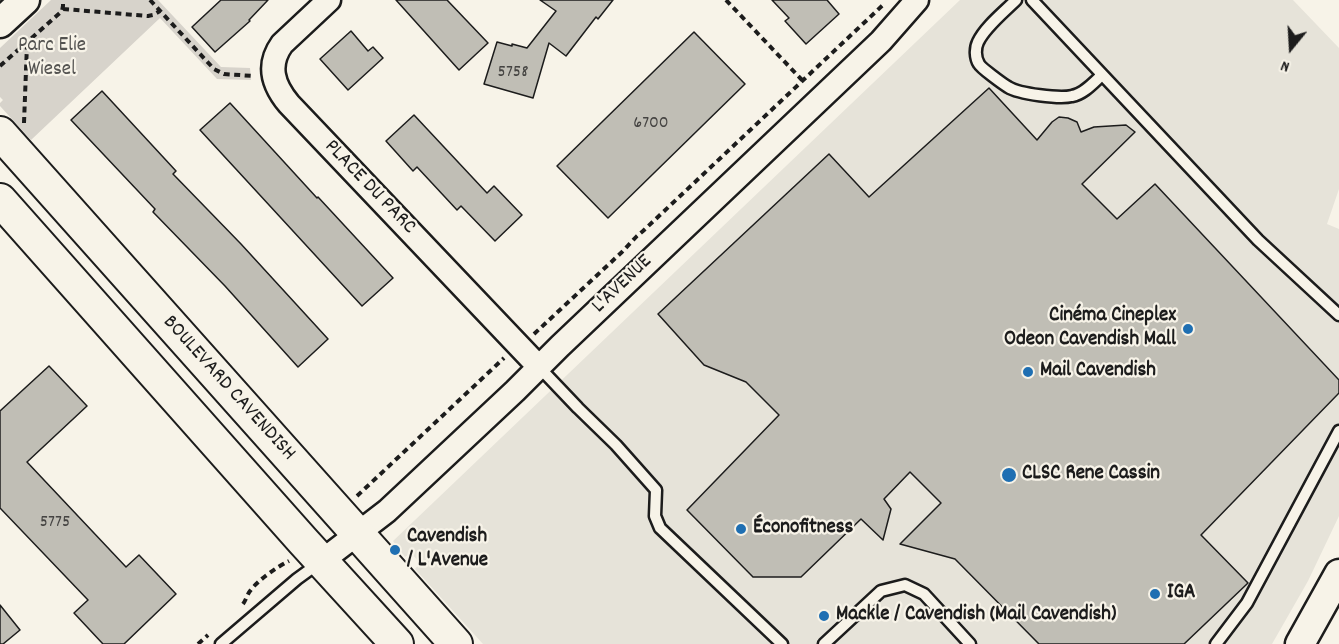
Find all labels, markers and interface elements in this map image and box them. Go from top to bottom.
north arrow [1261,18,1321,78]
park label: Parc Elie Wiesel [18,34,86,84]
text: N [1278,53,1293,78]
house number: 5758 [498,63,528,85]
house number: 6700 [633,114,669,136]
street label: PLACE DU PARC [318,135,420,241]
street label: L'AVENUE [588,250,658,320]
place label: Cinéma Cineplex Odeon Cavendish Mall [1004,304,1176,354]
street label: BOULEVARD CAVENDISH [156,311,300,467]
marker: Cinéma Cineplex Odeon Cavendish Mall [1181,322,1195,336]
place label: Mail Cavendish [1040,359,1156,385]
marker: Mail Cavendish [1021,365,1035,379]
place label: CLSC Rene Cassin [1022,462,1160,488]
marker: CLSC Rene Cassin [1000,466,1018,484]
house number: 5775 [40,513,70,535]
place label: Éconofitness [753,516,853,542]
marker: Éconofitness [734,522,748,536]
place label: Cavendish / L'Avenue [407,525,488,575]
marker: Cavendish / L'Avenue [388,543,402,557]
place label: IGA [1167,581,1196,607]
marker: IGA [1148,587,1162,601]
place label: Mackle / Cavendish (Mail Cavendish) [836,603,1116,629]
marker: Mackle / Cavendish (Mail Cavendish) [817,609,831,623]

